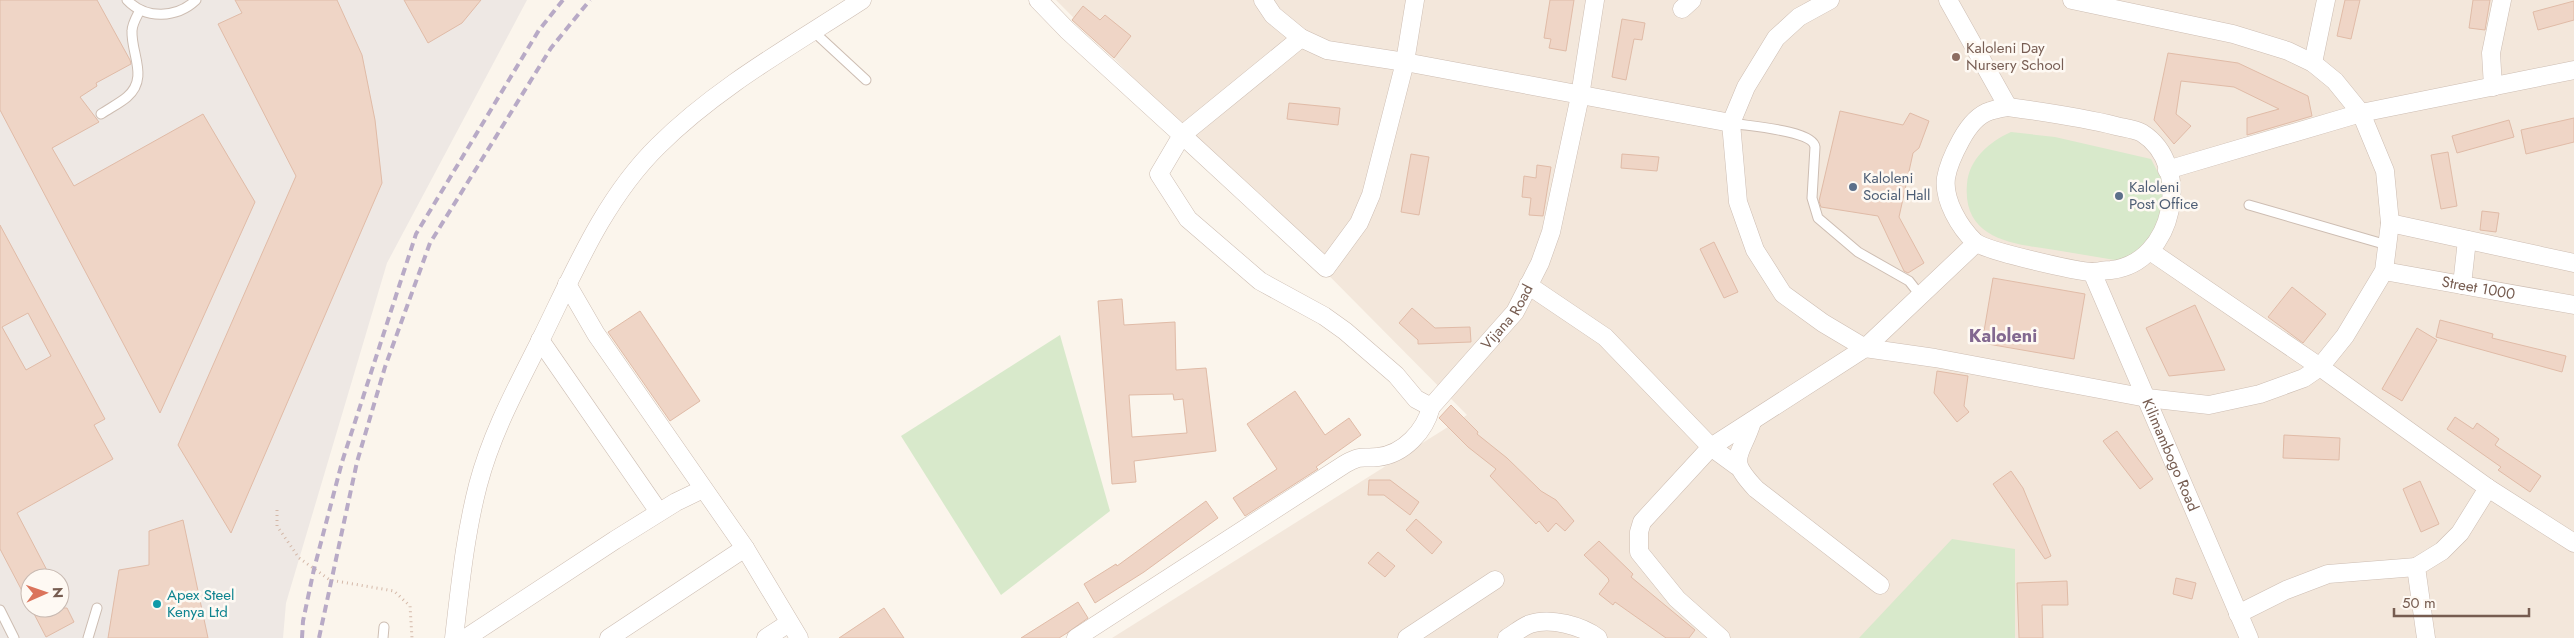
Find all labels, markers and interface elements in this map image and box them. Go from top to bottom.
place label: Kaloleni Day Nursery School [1966,37,2064,76]
marker: Kaloleni Day Nursery School [1950,51,1962,63]
place label: Kaloleni Social Hall [1863,167,1931,206]
place label: Kaloleni Post Office [2129,176,2199,215]
marker: Kaloleni Social Hall [1847,181,1859,193]
marker: Kaloleni Post Office [2113,190,2125,202]
street label: Street 1000 [2440,271,2517,305]
street label: Vijana Road [1476,280,1538,354]
district label: Kaloleni [1969,323,2037,349]
street label: Kilimambogo Road [2137,395,2204,515]
north arrow [20,568,70,618]
place label: Apex Steel Kenya Ltd [167,584,234,623]
scale bar [2394,586,2529,618]
text: N [48,587,68,598]
text: 50 m [2402,592,2436,614]
marker: Apex Steel Kenya Ltd [151,598,163,610]

